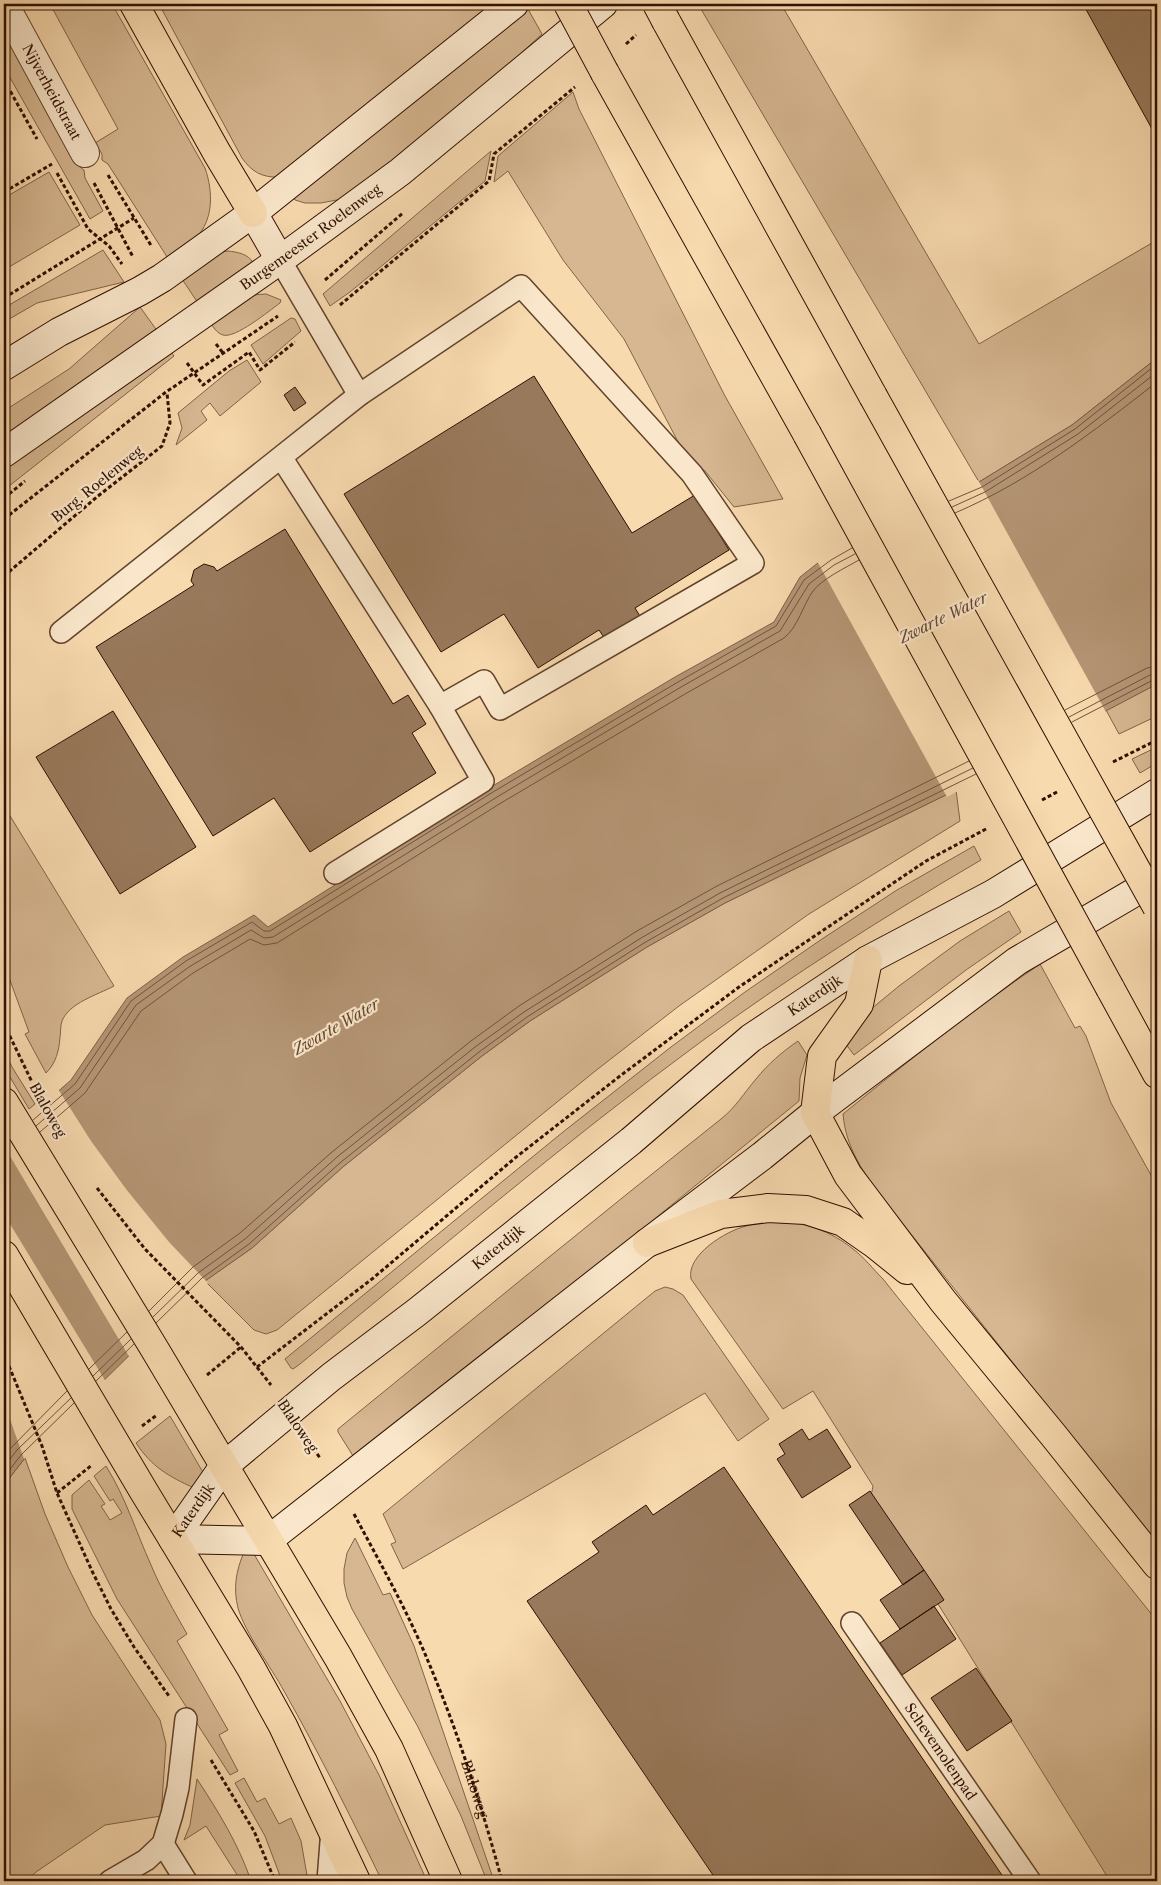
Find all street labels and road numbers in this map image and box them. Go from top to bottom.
street label: Nijverheidstraat [18,41,85,143]
street label: Burgemeester Roelenweg [237,180,385,294]
street label: Burg. Roelenweg [48,441,147,526]
street label: Katerdijk [784,970,846,1020]
street label: Blaloweg [26,1079,71,1141]
street label: Katerdijk [469,1220,529,1273]
street label: Blaloweg [274,1396,323,1456]
street label: Katerdijk [168,1479,219,1541]
street label: Schevemolenpad [901,1699,981,1804]
street label: Blaloweg [457,1758,493,1821]

